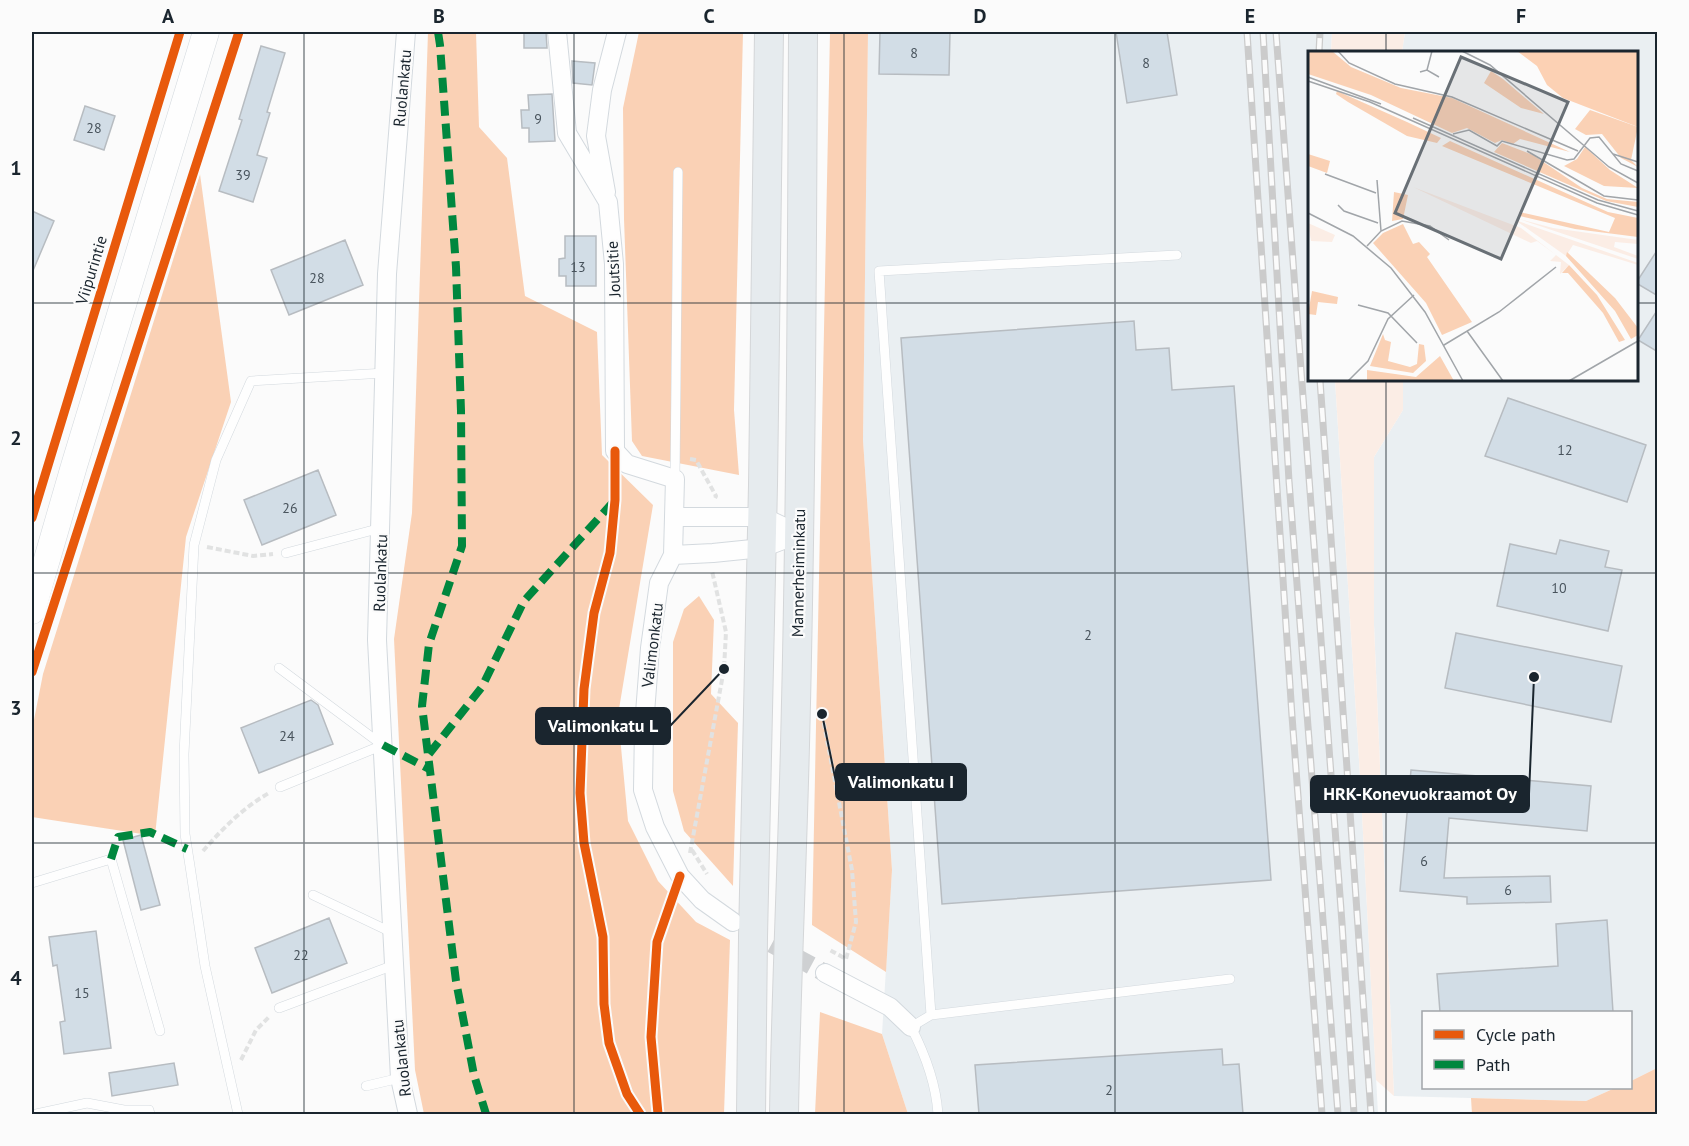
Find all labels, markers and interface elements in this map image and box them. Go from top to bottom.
text: A [162,3,175,29]
text: B [433,3,445,29]
text: C [703,3,715,29]
text: D [974,3,987,29]
text: E [1245,3,1255,29]
text: F [1516,3,1526,29]
house number: 8 [910,44,918,62]
street label: Ruolankatu [389,48,415,128]
inset map [1308,51,1638,381]
house number: 8 [1142,54,1150,72]
house number: 9 [534,110,542,128]
house number: 28 [86,119,102,137]
text: 1 [10,155,22,181]
house number: 39 [235,166,251,184]
street label: Viipurintie [71,233,111,308]
street label: Joutsitie [602,240,625,299]
house number: 13 [570,258,586,276]
house number: 28 [309,269,325,287]
text: 2 [10,425,22,451]
house number: 12 [1557,441,1573,459]
house number: 26 [282,499,298,517]
street label: Mannerheiminkatu [787,509,809,637]
street label: Ruolankatu [369,534,391,612]
house number: 10 [1551,579,1567,597]
street label: Valimonkatu [637,602,667,689]
house number: 2 [1084,626,1092,644]
text: 3 [10,695,22,721]
callout: Valimonkatu L [536,708,670,744]
text: Valimonkatu L [547,714,659,737]
house number: 24 [279,727,295,745]
callout: Valimonkatu I [836,764,966,800]
text: Valimonkatu I [847,770,954,793]
callout: HRK-Konevuokraamot Oy [1311,776,1529,812]
text: HRK-Konevuokraamot Oy [1323,782,1517,805]
house number: 6 [1420,852,1428,870]
house number: 6 [1504,881,1512,899]
house number: 22 [293,946,309,964]
text: 4 [10,965,22,991]
house number: 15 [74,984,90,1002]
legend [1422,1011,1632,1089]
street label: Ruolankatu [387,1018,415,1098]
text: Cycle path [1476,1023,1556,1046]
text: Path [1476,1053,1510,1076]
house number: 2 [1105,1081,1113,1099]

